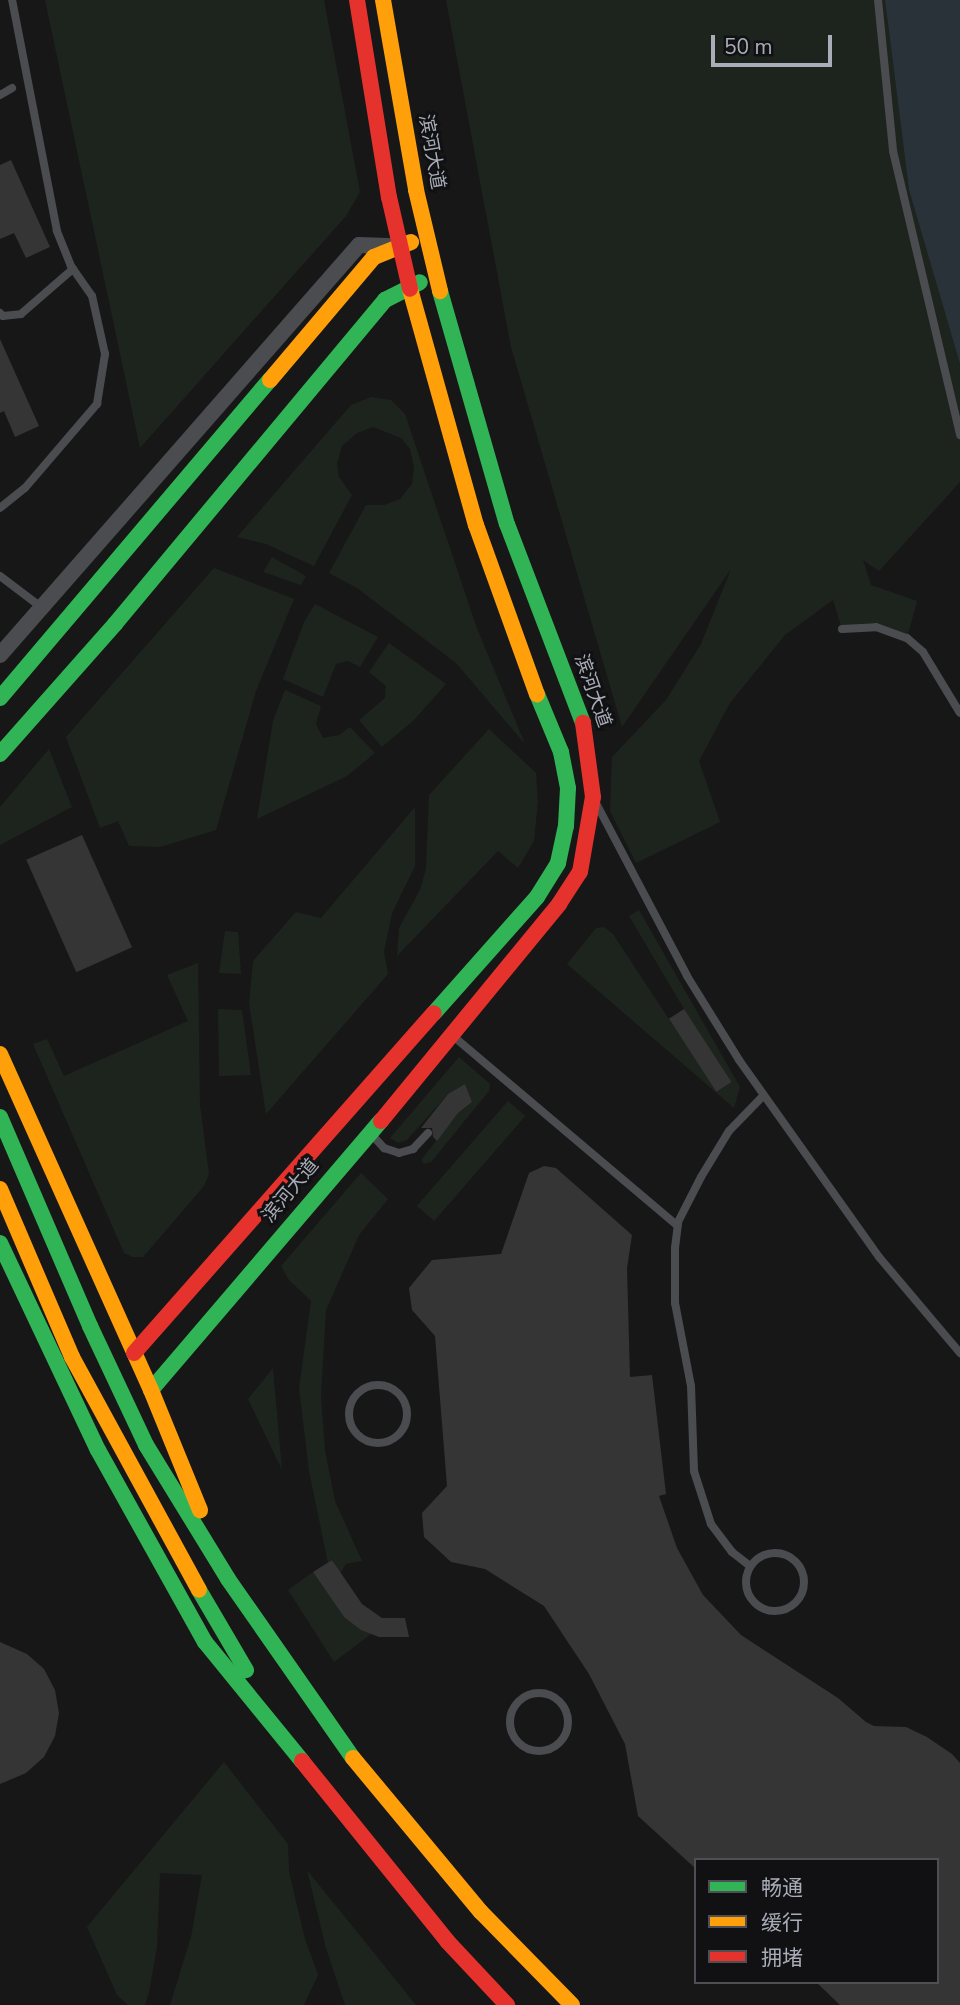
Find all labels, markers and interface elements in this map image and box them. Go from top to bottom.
scale bar [715,21,836,65]
text: 50 m [724,33,773,61]
street label: 滨河大道 [413,113,449,191]
street label: 滨河大道 [569,651,615,731]
street label: 滨河大道 [258,1155,324,1227]
legend [694,1858,939,1984]
text: 畅通 [761,1874,803,1902]
text: 缓行 [761,1909,803,1937]
text: 拥堵 [761,1944,803,1972]

